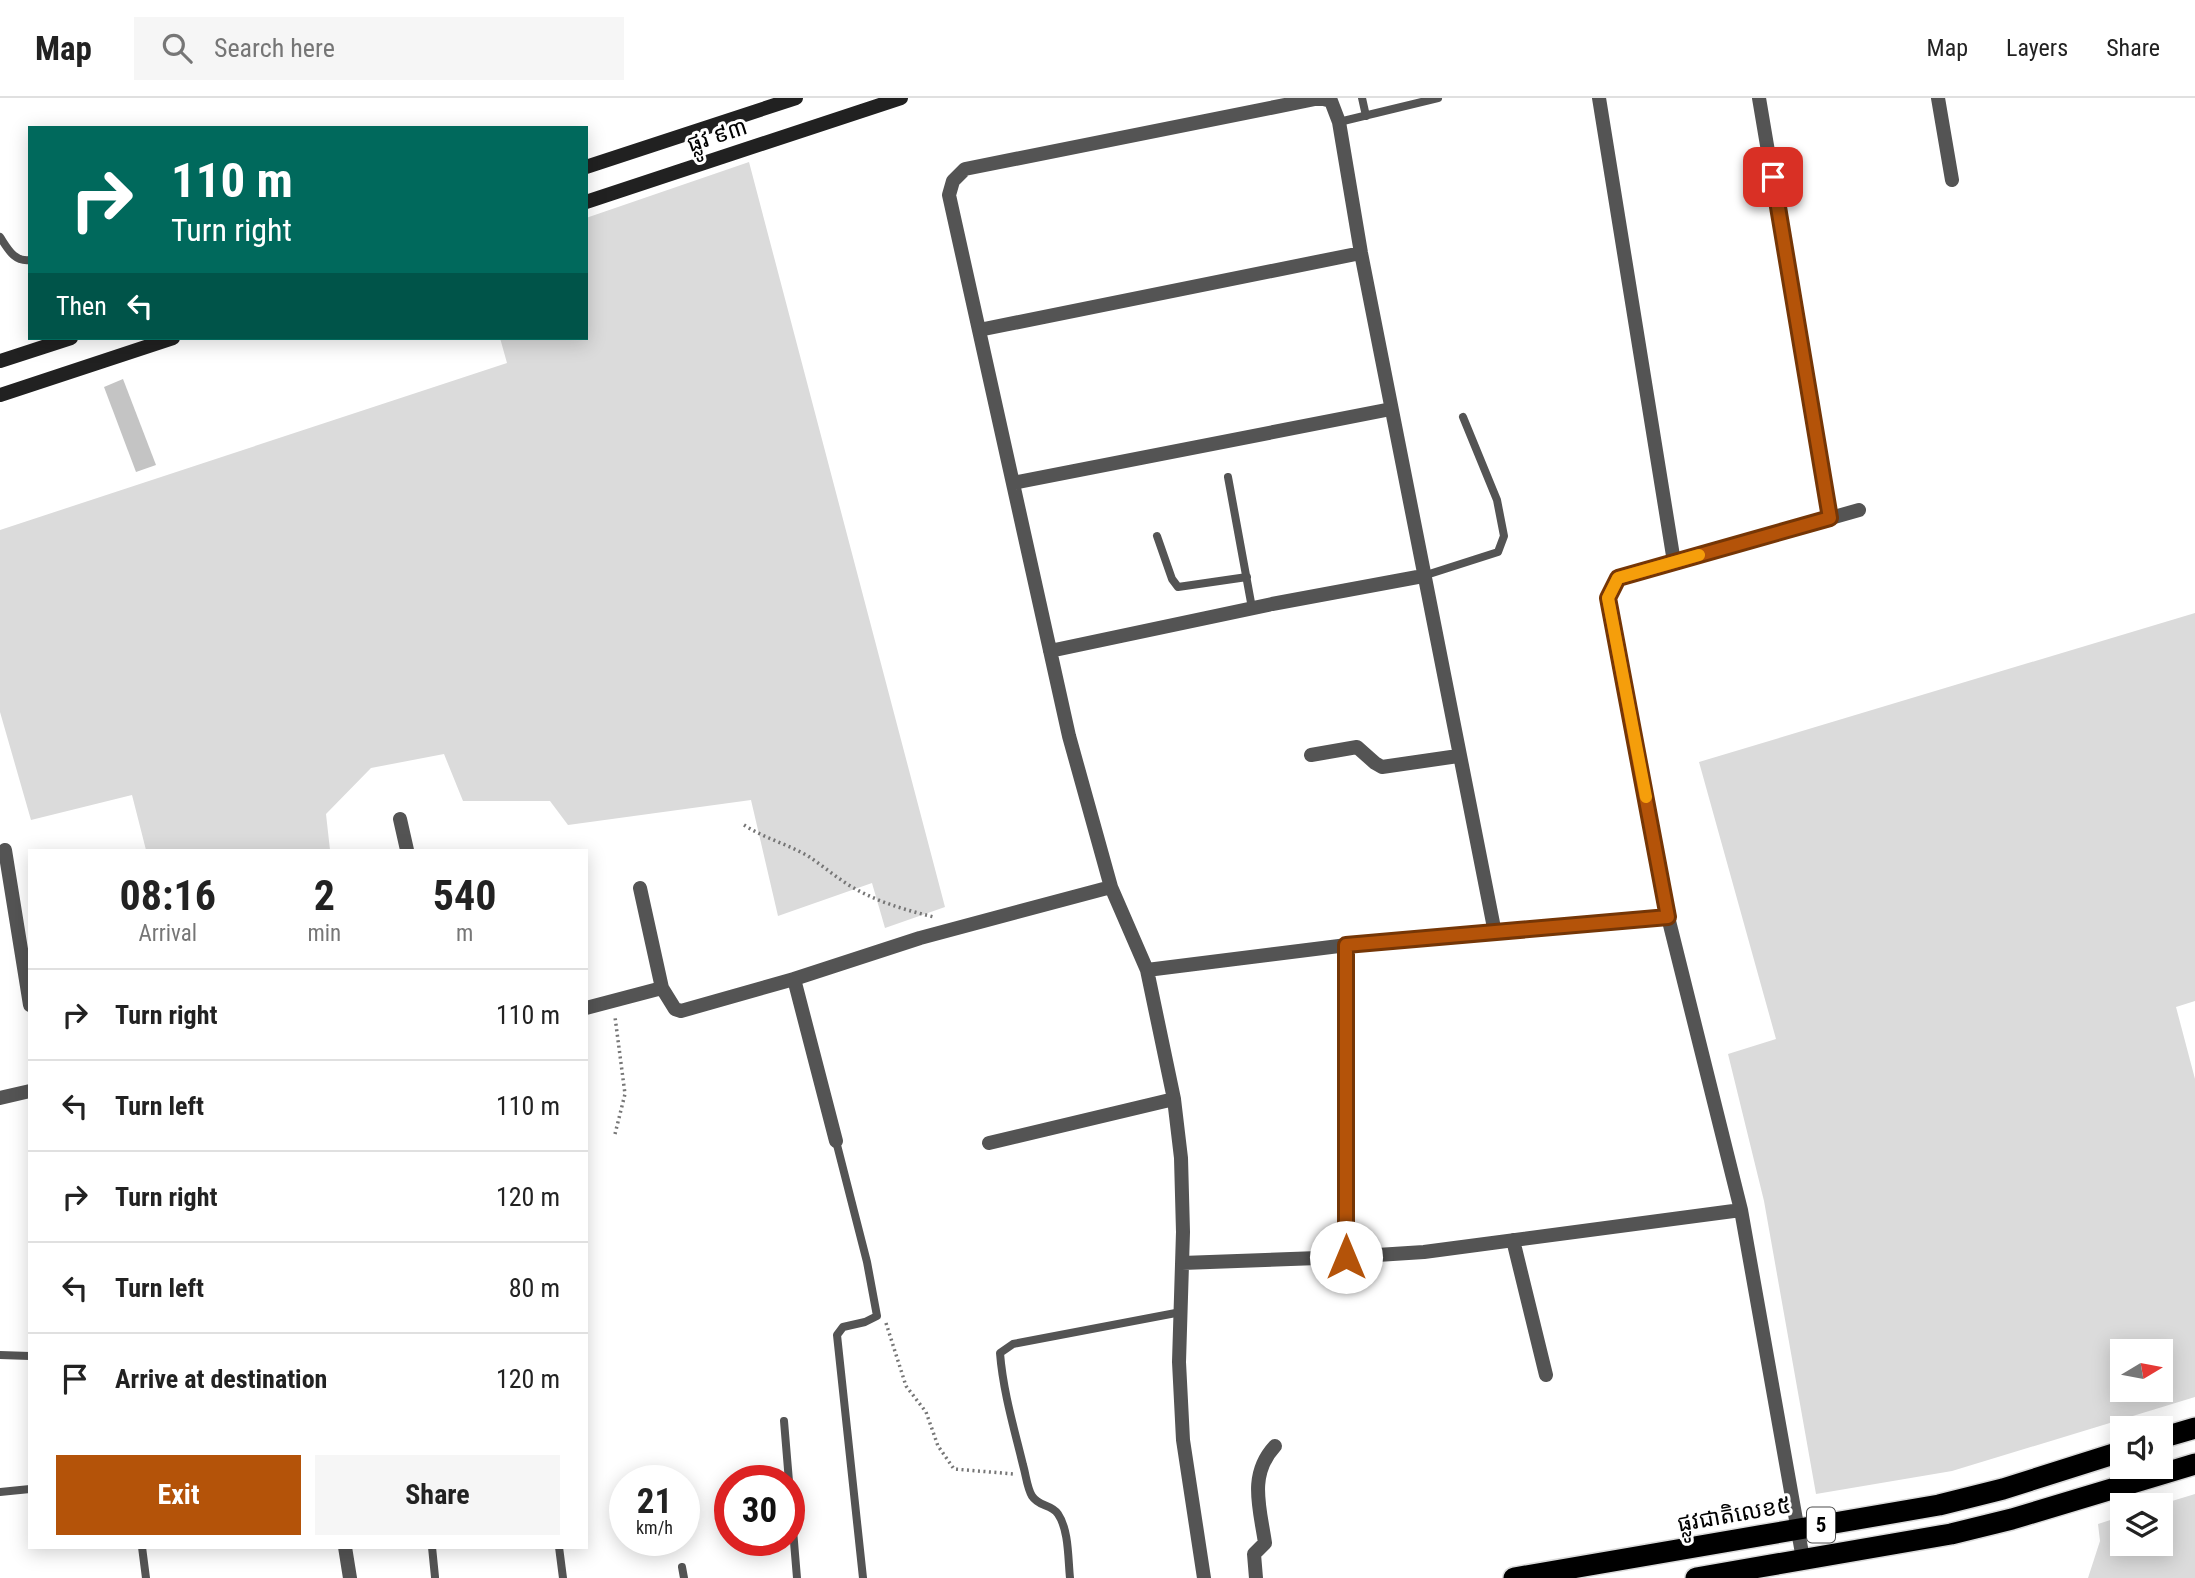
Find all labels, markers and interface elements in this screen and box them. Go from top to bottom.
search box [134,17,624,80]
text: Map [35,29,92,68]
icon: search [158,29,196,67]
text: Search here [214,33,335,63]
text: Map [1927,34,1968,62]
text: Layers [2006,34,2068,62]
text: Share [2106,34,2160,62]
street label: ផ្លូវ ៩៣ [684,113,753,165]
pin [1743,147,1803,207]
text: 110 m [171,152,293,209]
icon: right [56,154,147,245]
icon: arrive [1754,158,1792,196]
text: Turn right [171,211,292,249]
icon: left [121,287,159,325]
text: Then [56,291,107,321]
text: 08:16 [120,871,216,920]
text: 2 [314,871,335,920]
text: 540 [433,871,496,920]
text: Arrival [138,920,197,947]
text: min [307,920,341,947]
text: m [456,920,473,947]
icon: right [56,996,94,1034]
text: Turn right [115,1000,217,1030]
text: 110 m [496,1000,560,1030]
icon: left [56,1087,94,1125]
text: Turn left [115,1091,204,1121]
text: 110 m [496,1091,560,1121]
icon: right [56,1178,94,1216]
text: Turn right [115,1182,217,1212]
text: 120 m [496,1182,560,1212]
position arrow [1309,1220,1383,1294]
icon: left [56,1269,94,1307]
text: Turn left [115,1273,204,1303]
text: 80 m [509,1273,560,1303]
north arrow [2110,1339,2174,1402]
map controls [2110,1339,2173,1556]
icon: arrive [56,1360,94,1398]
text: Arrive at destination [115,1364,327,1394]
text: 120 m [496,1364,560,1394]
button: sound [2110,1416,2173,1479]
button: Exit [56,1455,301,1535]
button: Share [315,1455,560,1535]
speed limit sign: 30 [714,1465,805,1556]
text: 21 [637,1481,672,1522]
street label: ផ្លូវជាតិលេខ៥ [1675,1491,1794,1545]
button: layers [2110,1493,2173,1556]
road number: 5 [1807,1508,1835,1542]
text: km/h [636,1517,673,1538]

